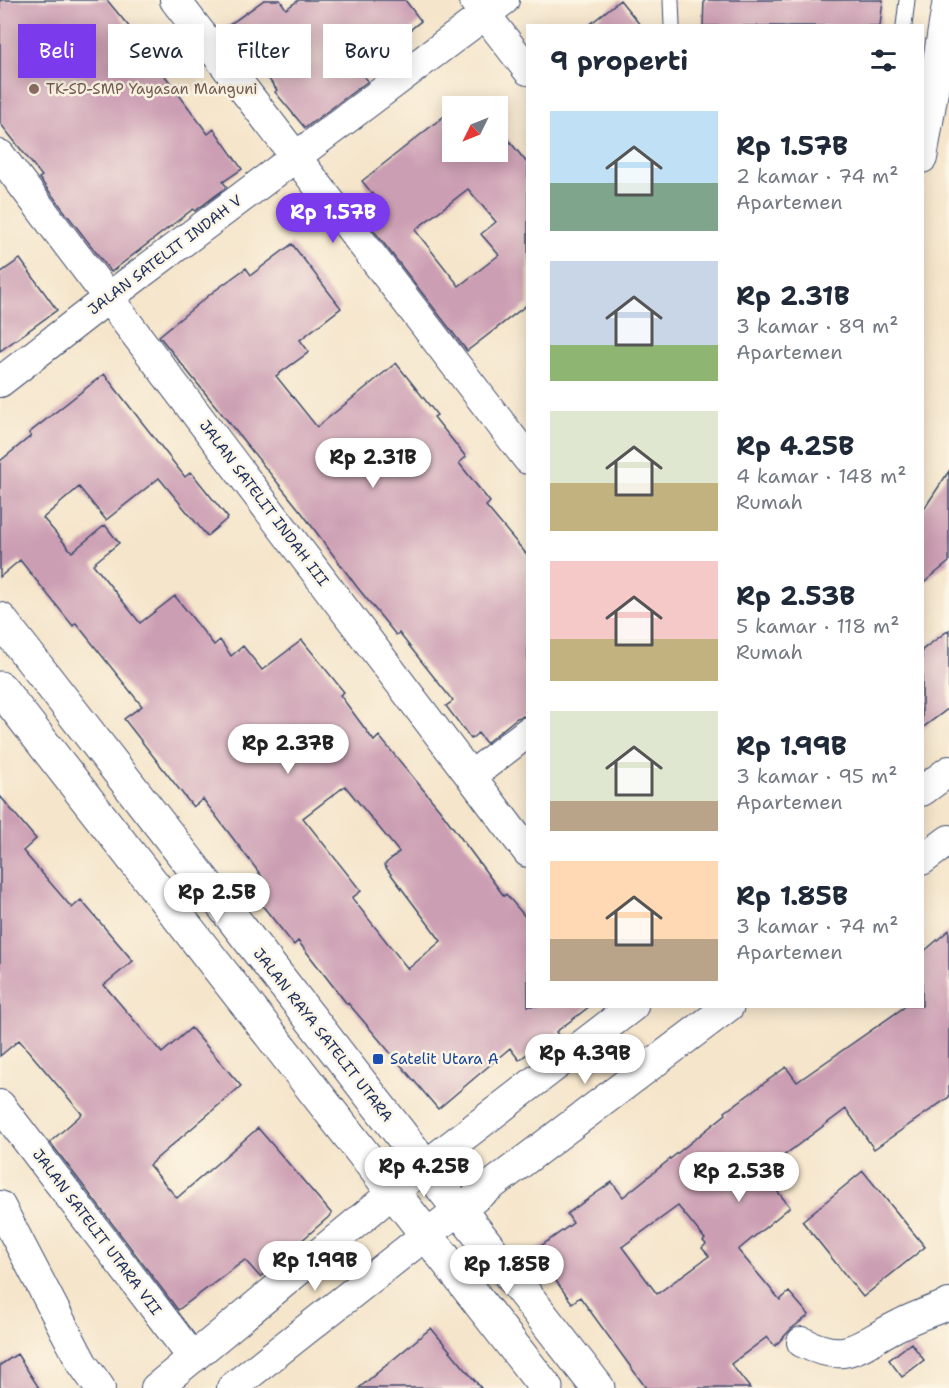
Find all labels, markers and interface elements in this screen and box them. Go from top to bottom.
chip: Beli [18,24,96,78]
chip: Sewa [108,24,204,78]
chip: Filter [216,24,311,78]
chip: Baru [323,24,412,78]
text: 9 properti [550,43,688,78]
icon: filters [867,44,900,77]
place label: TK-SD-SMP Yayasan Manguni [46,79,258,99]
marker: TK-SD-SMP Yayasan Manguni [27,82,41,96]
north arrow [442,96,508,162]
map controls [442,96,508,162]
text: Rp 1.57B [736,128,848,163]
icon: home [598,135,670,207]
text: 2 kamar · 74 m² [736,163,899,189]
text: Apartemen [736,189,843,215]
street label: JALAN SATELIT INDAH V [84,190,246,320]
pin: Rp 1.57B [271,193,395,244]
text: Rp 1.57B [290,199,376,225]
text: Rp 2.31B [736,278,850,313]
icon: home [598,285,670,357]
text: 3 kamar · 89 m² [736,313,898,339]
text: Apartemen [736,339,843,365]
street label: JALAN SATELIT INDAH III [195,416,333,590]
text: Rp 4.25B [736,428,854,463]
icon: home [598,435,670,507]
pin: Rp 2.31B [311,438,435,489]
text: Rp 2.31B [329,444,417,470]
text: 4 kamar · 148 m² [736,463,906,489]
text: Rumah [736,489,803,515]
text: Rp 2.53B [736,578,855,613]
icon: home [598,585,670,657]
text: 5 kamar · 118 m² [736,613,899,639]
text: Rumah [736,639,803,665]
pin: Rp 2.37B [226,724,350,775]
text: Rp 1.99B [736,728,847,763]
text: Rp 2.37B [242,730,334,756]
icon: home [598,735,670,807]
text: 3 kamar · 95 m² [736,763,897,789]
text: Apartemen [736,789,843,815]
pin: Rp 2.5B [162,873,272,924]
text: Rp 1.85B [736,878,848,913]
text: Rp 2.5B [178,879,256,905]
icon: home [598,885,670,957]
text: 3 kamar · 74 m² [736,913,899,939]
text: Apartemen [736,939,843,965]
street label: JALAN RAYA SATELIT UTARA [249,944,397,1126]
pin: Rp 4.39B [523,1034,647,1085]
text: Rp 4.39B [539,1040,631,1066]
place label: Satelit Utara A [390,1049,499,1069]
marker: Satelit Utara A [371,1052,385,1066]
street label: JALAN SATELIT UTARA VII [28,1145,166,1319]
pin: Rp 4.25B [362,1147,486,1198]
pin: Rp 2.53B [677,1152,801,1203]
text: Rp 4.25B [378,1153,470,1179]
text: Rp 2.53B [693,1158,785,1184]
pin: Rp 1.99B [253,1241,377,1292]
pin: Rp 1.85B [445,1245,569,1296]
text: Rp 1.99B [272,1247,358,1273]
text: Rp 1.85B [464,1251,550,1277]

